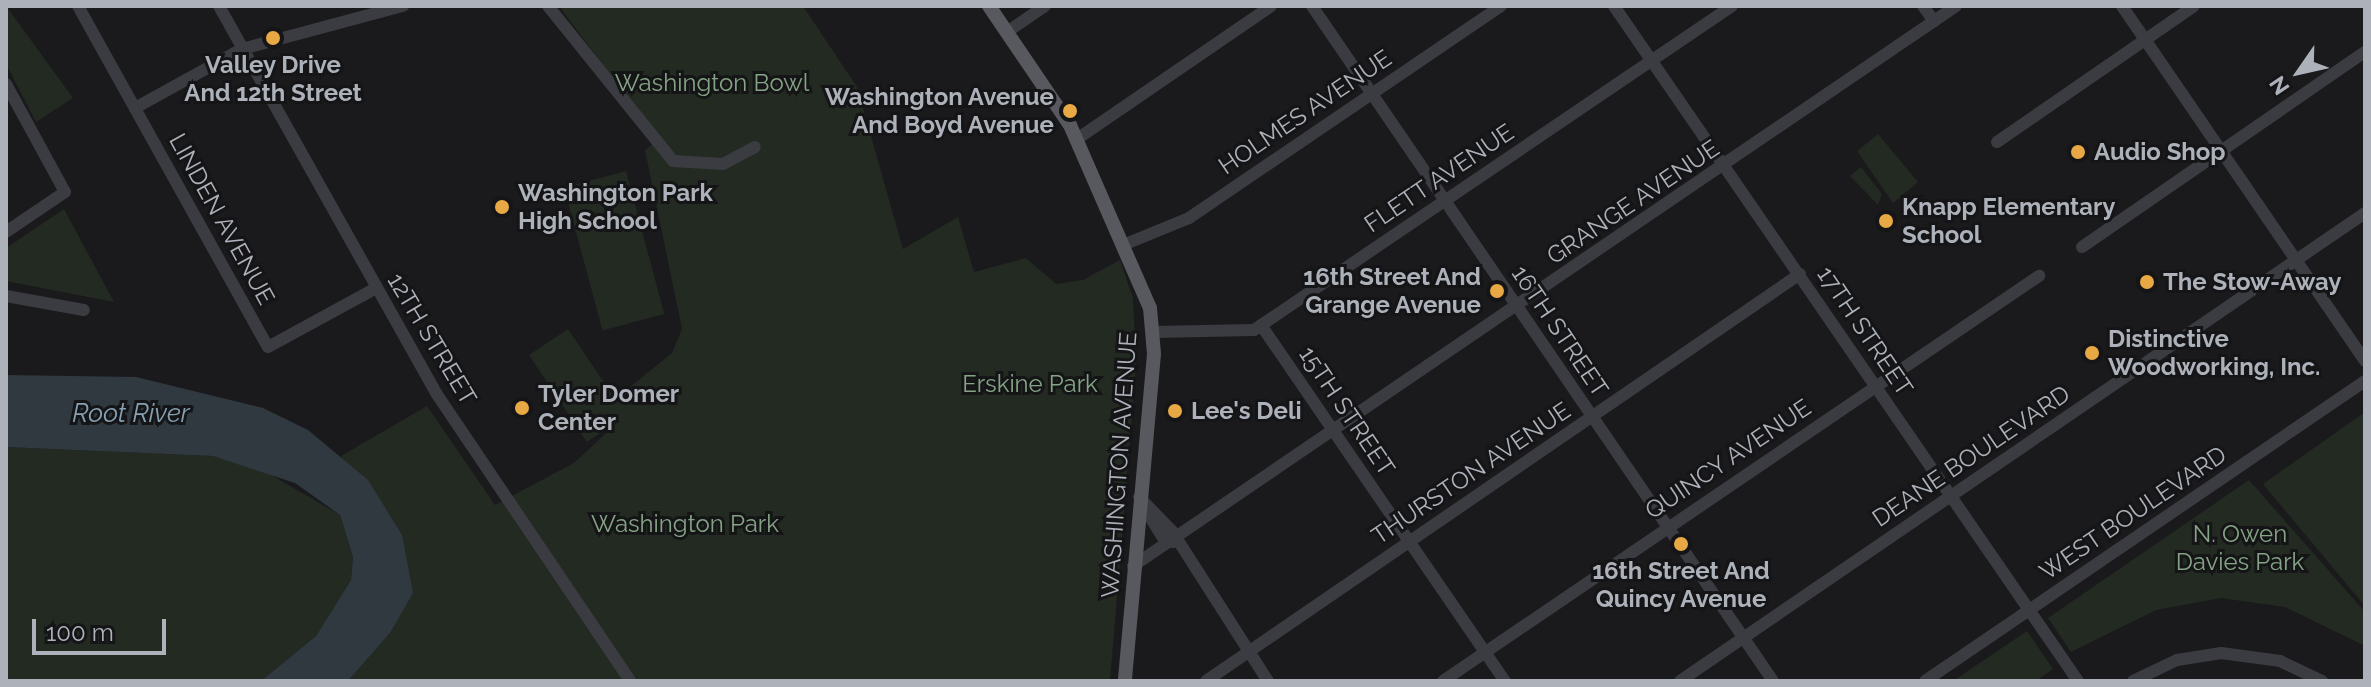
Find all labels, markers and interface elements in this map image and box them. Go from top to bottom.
marker: Valley Drive And 12th Street [264,29,282,47]
north arrow [2259,32,2339,112]
street label: HOLMES AVENUE [1213,43,1397,181]
place label: Valley Drive And 12th Street [184,51,362,107]
park label: Washington Bowl [615,69,809,97]
text: N [2264,71,2295,100]
place label: Washington Avenue And Boyd Avenue [824,83,1054,139]
marker: Washington Avenue And Boyd Avenue [1061,102,1079,120]
street label: FLETT AVENUE [1358,117,1520,239]
street label: LINDEN AVENUE [163,128,281,310]
street label: GRANGE AVENUE [1541,133,1725,271]
place label: Audio Shop [2094,138,2226,166]
marker: Audio Shop [2069,143,2087,161]
place label: Washington Park High School [518,179,713,235]
place label: Knapp Elementary School [1902,193,2116,249]
marker: Washington Park High School [493,198,511,216]
marker: Knapp Elementary School [1877,212,1895,230]
street label: 16TH STREET [1506,260,1614,402]
street label: 17TH STREET [1811,261,1919,401]
place label: 16th Street And Grange Avenue [1303,263,1481,319]
street label: 12TH STREET [381,268,483,410]
place label: The Stow-Away [2163,268,2342,296]
marker: The Stow-Away [2138,273,2156,291]
marker: 16th Street And Grange Avenue [1488,282,1506,300]
place label: Distinctive Woodworking, Inc. [2108,325,2320,381]
street label: WASHINGTON AVENUE [1095,331,1143,599]
street label: 15TH STREET [1293,341,1401,481]
marker: Distinctive Woodworking, Inc. [2083,344,2101,362]
park label: Erskine Park [962,370,1098,398]
street label: DEANE BOULEVARD [1867,379,2075,533]
place label: Tyler Domer Center [538,380,680,436]
street label: QUINCY AVENUE [1639,392,1817,526]
street label: THURSTON AVENUE [1366,396,1576,550]
place label: Lee's Deli [1191,397,1302,425]
water label: Root River [72,398,190,430]
marker: Tyler Domer Center [513,399,531,417]
marker: Lee's Deli [1166,402,1184,420]
street label: WEST BOULEVARD [2034,440,2232,586]
park label: Washington Park [591,510,779,538]
park label: N. Owen Davies Park [2176,520,2304,576]
marker: 16th Street And Quincy Avenue [1672,535,1690,553]
place label: 16th Street And Quincy Avenue [1592,557,1770,613]
scale bar [36,603,170,653]
text: 100 m [46,618,114,647]

